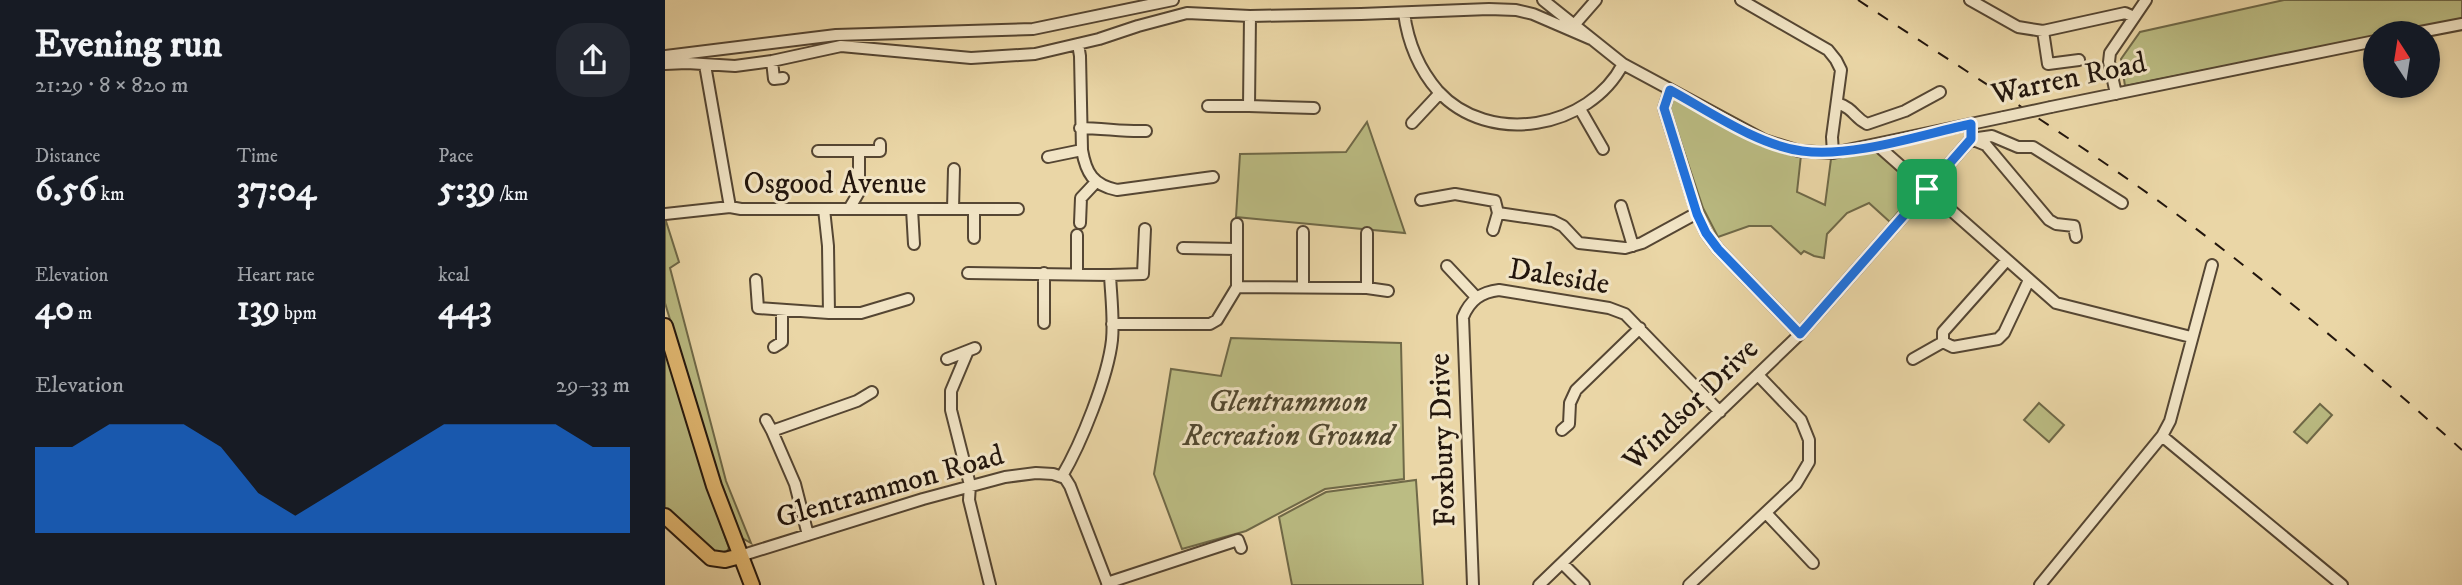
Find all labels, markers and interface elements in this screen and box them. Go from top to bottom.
text: Evening run [35,21,222,69]
north arrow [2363,21,2439,98]
map controls [2363,21,2440,98]
button: share [556,23,630,97]
street label: Warren Road [1987,45,2150,114]
text: 21:29 · 8 × 820 m [35,71,189,100]
text: Distance [35,145,100,168]
text: Time [237,145,278,168]
text: Pace [438,145,473,168]
pin [1897,159,1957,219]
street label: Osgood Avenue [744,166,926,203]
text: 6.56 [35,168,97,212]
text: 37:04 [237,168,316,212]
text: 5:39 [438,168,495,212]
icon: arrive [1908,170,1946,208]
text: km [97,183,125,206]
text: /km [495,183,528,206]
street label: Daleside [1506,251,1612,303]
text: Elevation [35,264,109,287]
text: Heart rate [237,264,315,287]
text: kcal [438,264,470,287]
text: 40 [35,287,74,331]
text: 139 [237,287,280,331]
text: 443 [438,287,492,331]
text: m [74,302,92,325]
text: bpm [280,302,317,325]
street label: Windsor Drive [1615,331,1767,480]
street label: Foxbury Drive [1421,352,1465,528]
text: Elevation [35,371,124,400]
text: 29–33 m [556,371,630,400]
park label: Glentrammon Recreation Ground [1182,384,1398,455]
street label: Glentrammon Road [772,437,1008,537]

